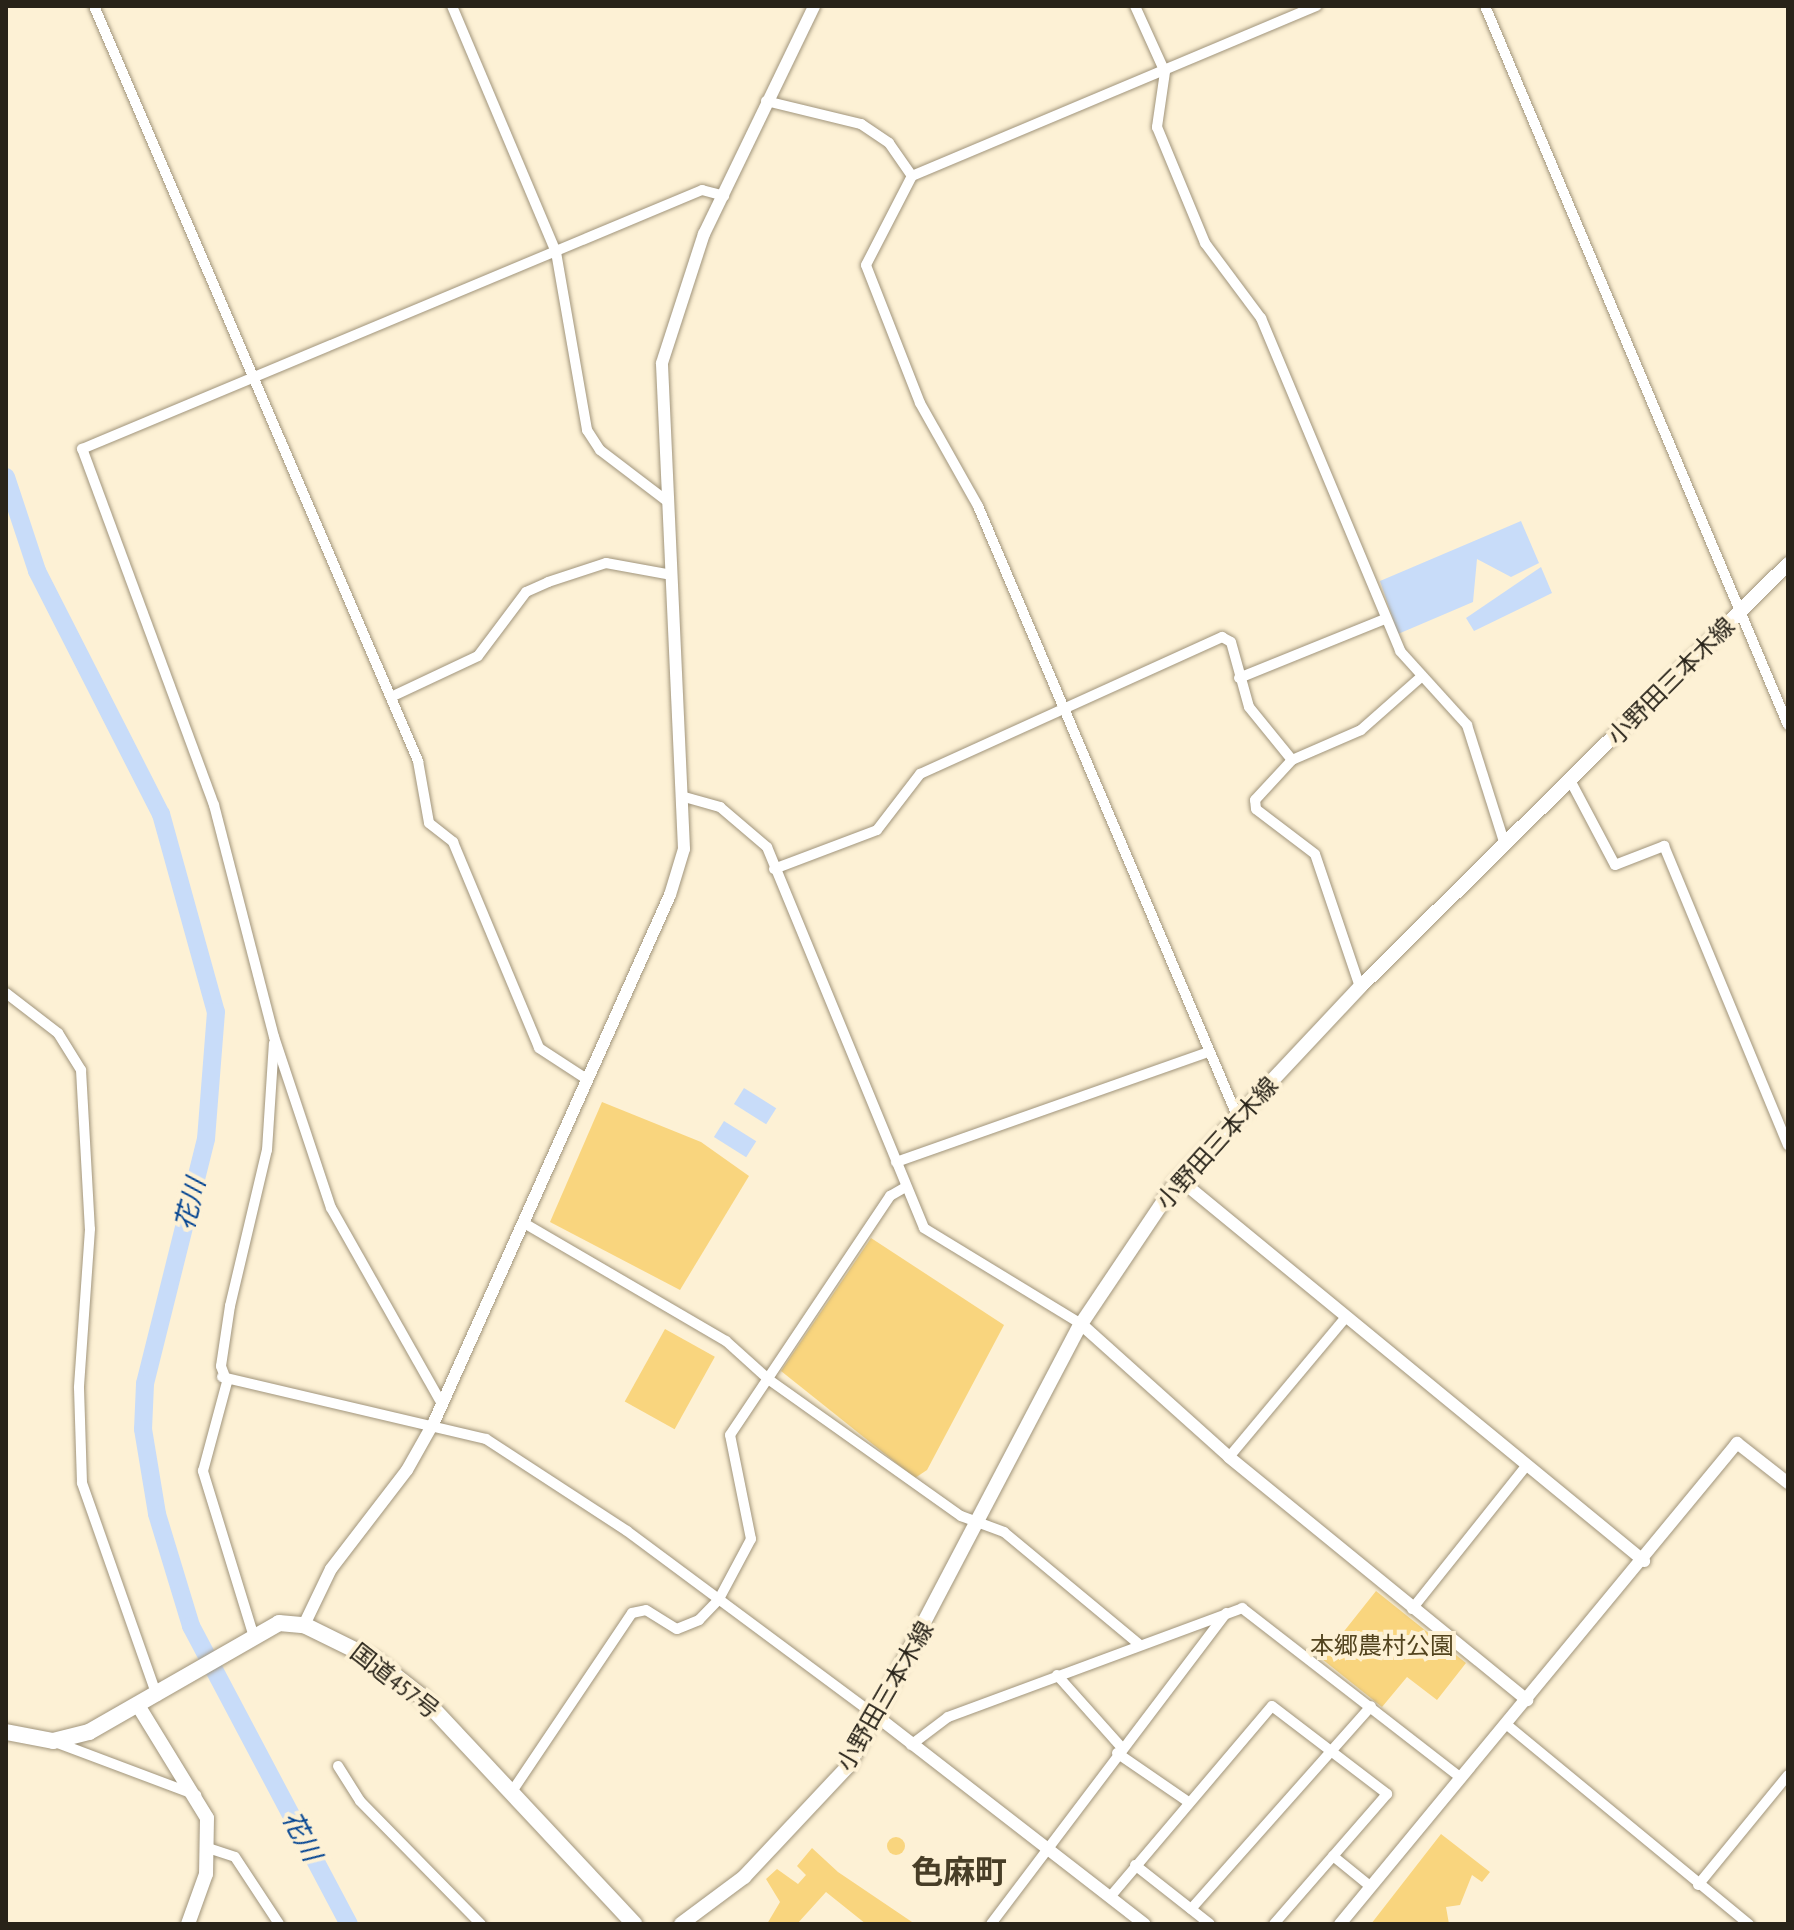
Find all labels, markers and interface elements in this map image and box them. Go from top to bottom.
street label: 小野田三本木線 [1601,611,1741,751]
street label: 小野田三本木線 [1150,1071,1284,1215]
water label: 花川 [169,1175,211,1233]
street label: 小野田三本木線 [831,1616,939,1776]
park label: 本郷農村公園 [1310,1632,1454,1660]
street label: 国道457号 [345,1638,445,1724]
water label: 花川 [276,1806,328,1866]
district label: 色麻町 [911,1852,1007,1890]

